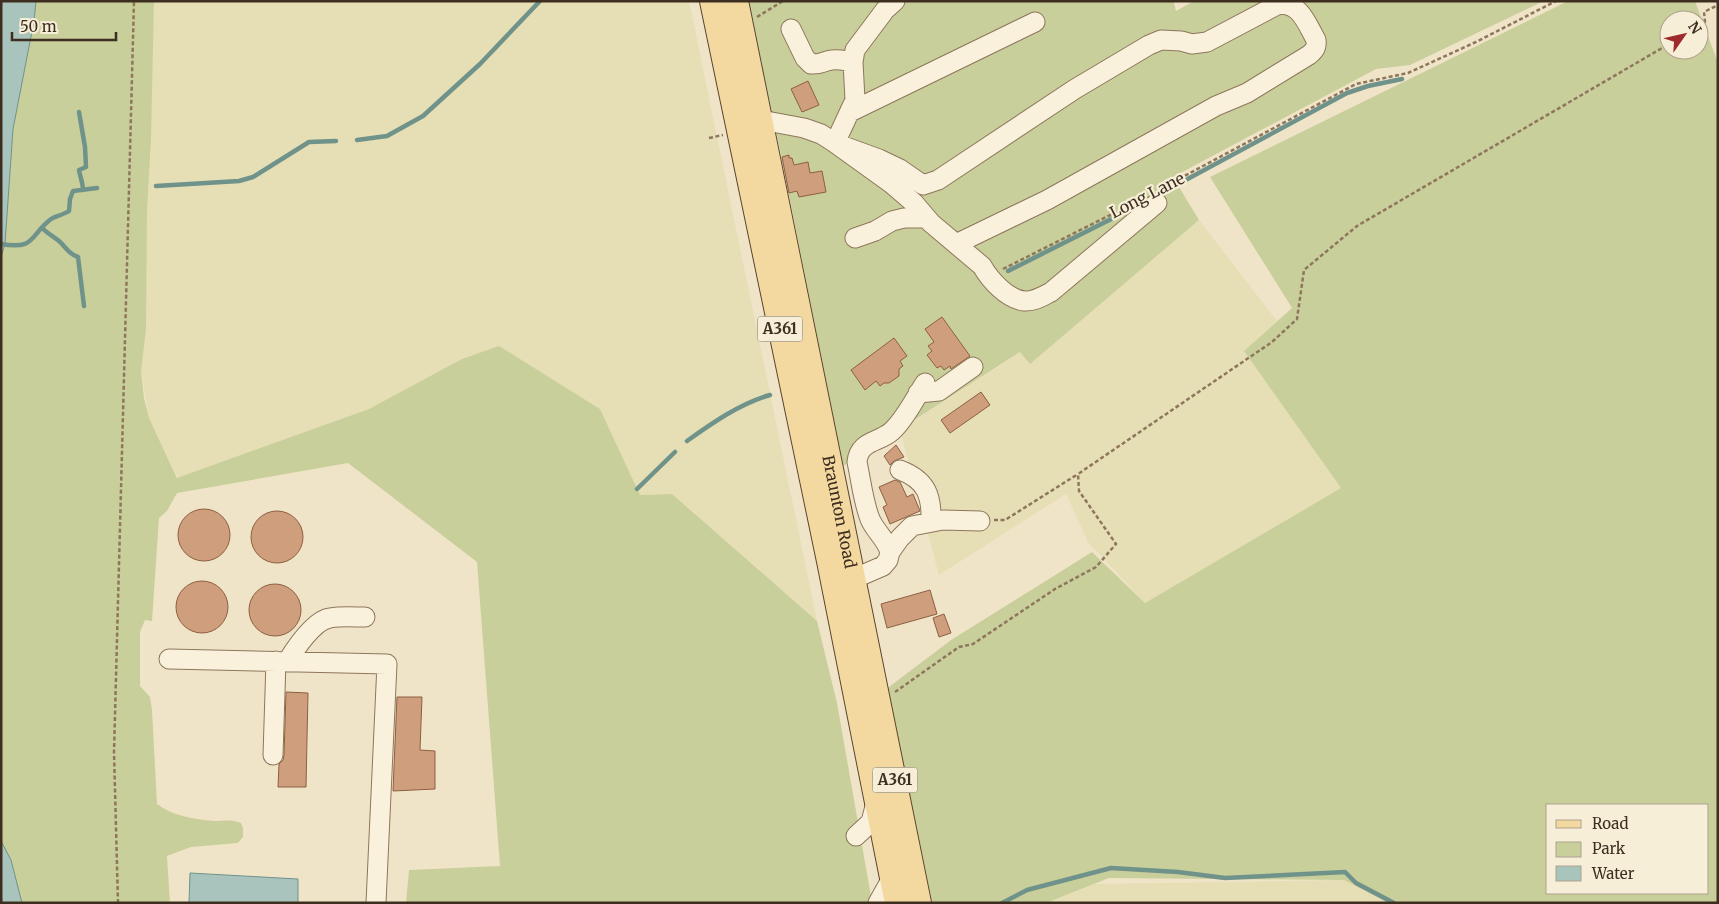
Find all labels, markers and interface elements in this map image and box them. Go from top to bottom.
scale bar [12,10,116,42]
north arrow [1659,10,1709,60]
text: 50 m [20,17,57,36]
text: N [1684,18,1705,37]
street label: Long Lane [1106,168,1188,222]
road number: A361 [758,316,802,342]
street label: Braunton Road [818,453,861,570]
road number: A361 [872,768,918,792]
legend [1546,804,1709,894]
text: Road [1592,814,1628,833]
text: Park [1592,839,1626,858]
text: Water [1591,864,1635,883]

